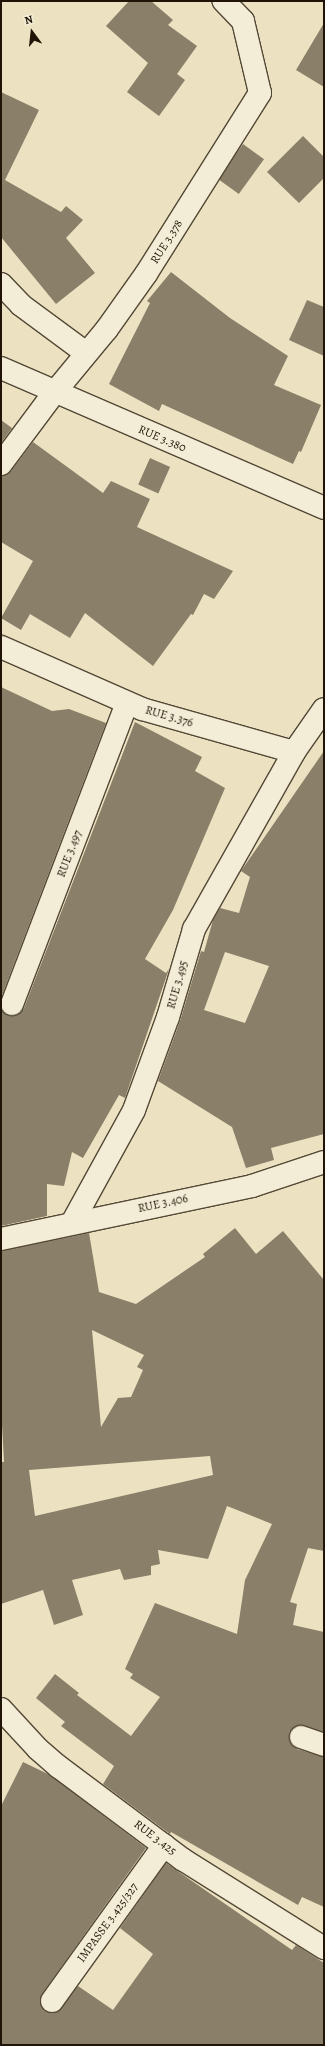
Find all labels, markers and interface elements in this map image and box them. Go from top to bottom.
north arrow [12,12,52,52]
text: N [23,12,35,28]
street label: RUE 3.378 [148,217,186,267]
street label: RUE 3.380 [136,422,188,456]
street label: RUE 3.376 [143,703,195,731]
street label: RUE 3.497 [54,828,86,880]
street label: RUE 3.495 [164,959,192,1011]
street label: RUE 3.406 [137,1192,189,1216]
street label: RUE 3.425 [131,1817,179,1859]
street label: IMPASSE 3.425/327 [74,1880,142,1966]

